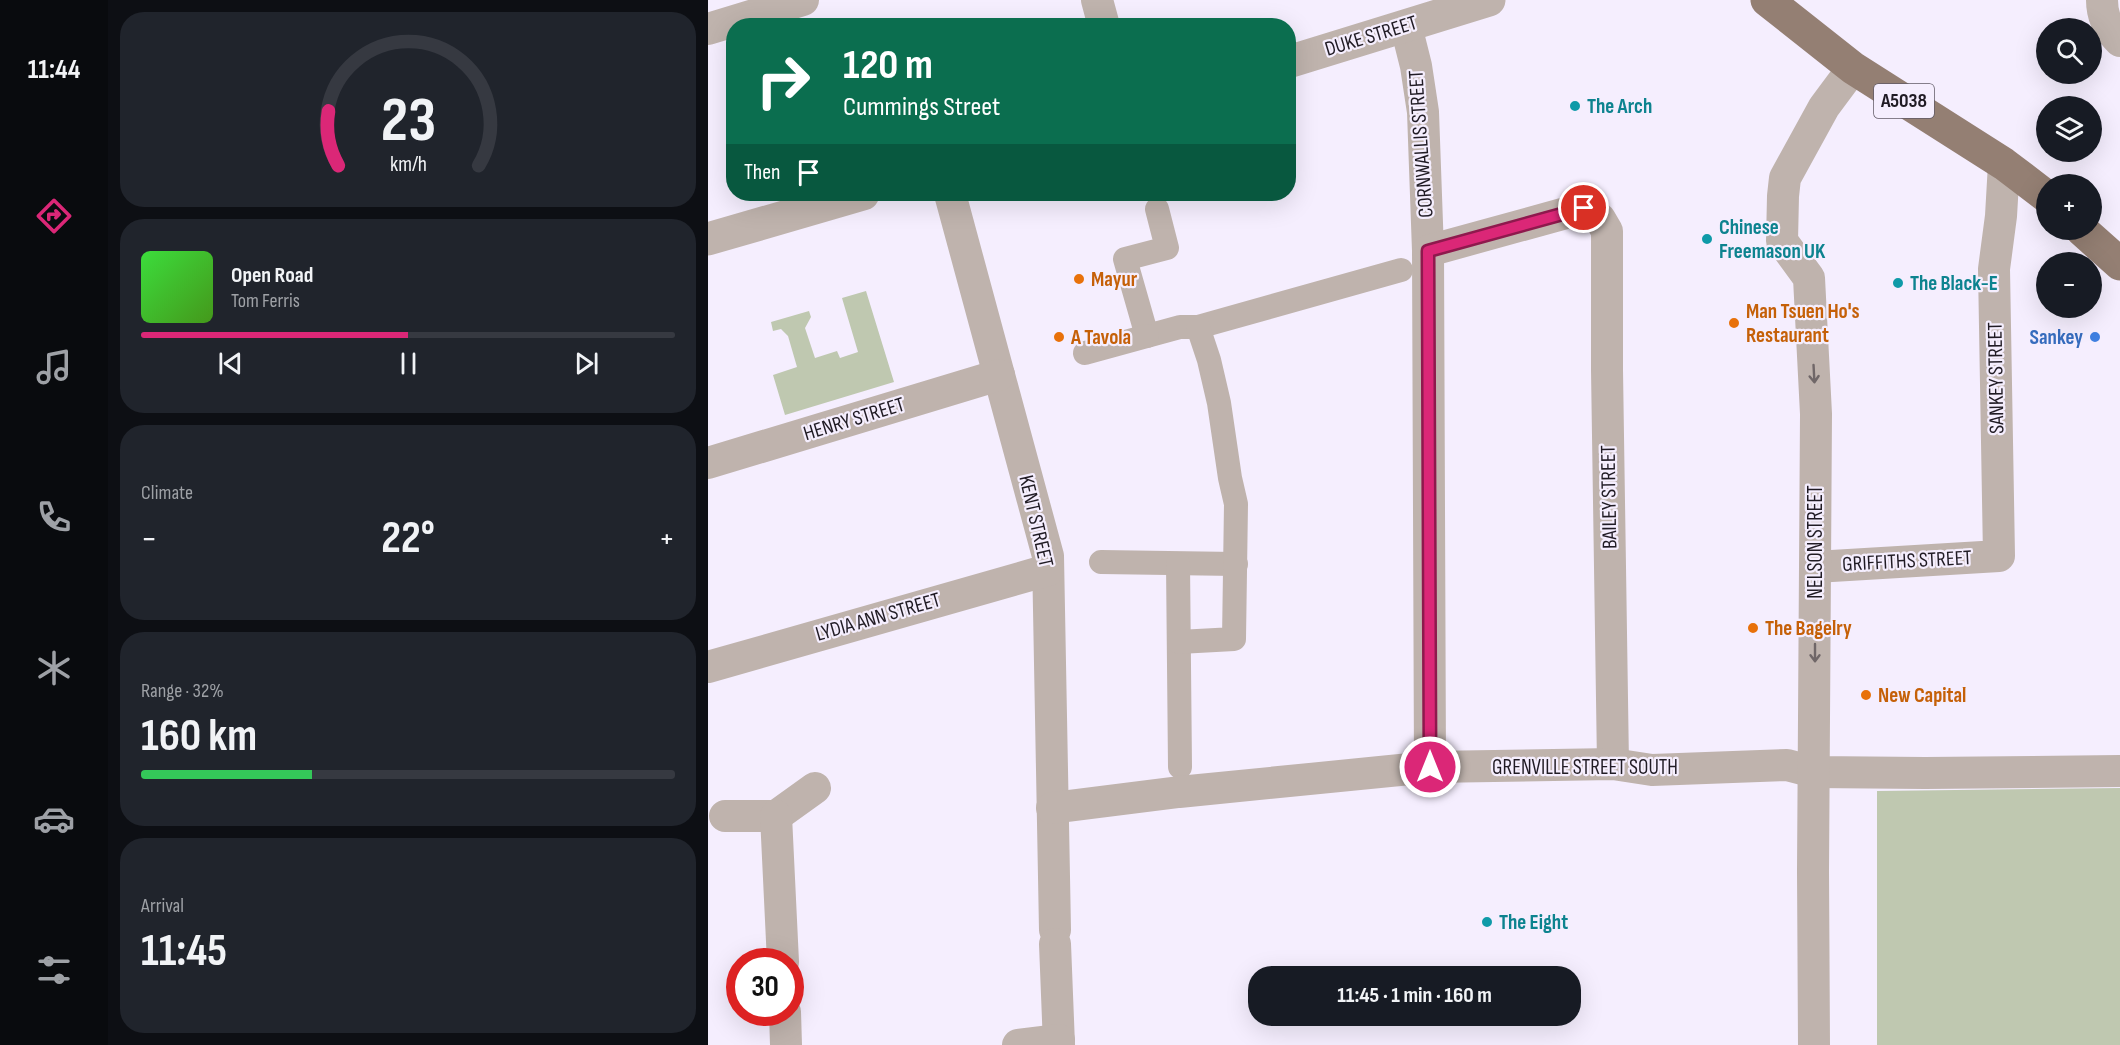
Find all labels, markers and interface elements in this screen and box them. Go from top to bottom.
street label: DUKE STREET [1322,10,1421,62]
map controls [2036,18,2102,318]
button: search [2036,18,2102,84]
text: 120 m [843,40,933,91]
icon: right [744,42,822,120]
text: 11:44 [28,54,80,86]
street label: CORNWALLIS STREET [1403,69,1439,219]
text: 23 [380,84,436,159]
road number: A5038 [1874,84,1934,118]
text: Cummings Street [843,91,1000,123]
place label: The Arch [1587,94,1652,119]
button: layers [2036,96,2102,162]
marker: The Arch [1568,99,1582,113]
text: km/h [389,153,427,178]
icon: arrive [792,156,825,189]
text: Then [744,159,780,186]
button: + [2036,174,2102,240]
pin [1558,182,1609,233]
icon: arrive [1567,191,1600,224]
icon: directions [33,195,75,237]
place label: Chinese Freemason UK [1719,215,1826,264]
marker: Chinese Freemason UK [1700,232,1714,246]
button: − [2036,252,2102,318]
text: Open Road [231,262,313,289]
place label: Mayur [1091,267,1138,292]
place label: The Black-E [1910,271,1998,296]
marker: Mayur [1072,272,1086,286]
marker: The Black-E [1891,276,1905,290]
text: Tom Ferris [231,289,300,313]
place label: Man Tsuen Ho's Restaurant [1746,299,1860,348]
marker: Man Tsuen Ho's Restaurant [1727,316,1741,330]
street label: SANKEY STREET [1983,321,2009,434]
place label: A Tavola [1070,325,1131,350]
place label: Sankey [2030,325,2083,350]
marker: A Tavola [1052,330,1066,344]
marker: Sankey [2088,330,2102,344]
icon: music [33,346,75,388]
icon: previous [214,347,247,380]
icon: pause [392,347,425,380]
icon: next [570,347,603,380]
one-way arrow [1809,364,1820,384]
street label: HENRY STREET [800,392,908,446]
street label: BAILEY STREET [1596,444,1622,549]
street label: KENT STREET [1013,473,1059,570]
text: Climate [141,481,193,505]
street label: NELSON STREET [1803,485,1828,599]
icon: phone [33,496,75,538]
text: 22° [381,511,435,566]
text: − [141,519,157,559]
text: + [659,519,675,559]
street label: GRIFFITHS STREET [1842,545,1973,577]
street label: LYDIA ANN STREET [813,587,944,647]
place label: The Bagelry [1765,616,1852,641]
marker: The Bagelry [1746,621,1760,635]
one-way arrow [1809,643,1821,663]
icon: climate [33,647,75,689]
text: Range · 32% [141,679,224,703]
place label: New Capital [1878,683,1966,708]
marker: New Capital [1859,688,1873,702]
text: 160 km [141,709,257,764]
position arrow [1398,735,1462,799]
street label: GRENVILLE STREET SOUTH [1492,755,1678,780]
icon: car [33,798,75,840]
text: Arrival [141,894,184,918]
place label: The Eight [1499,910,1568,935]
marker: The Eight [1480,915,1494,929]
text: 11:45 [141,924,227,979]
speed limit sign: 30 [726,948,804,1026]
icon: filters [33,949,75,991]
text: 11:45 · 1 min · 160 m [1337,982,1492,1009]

